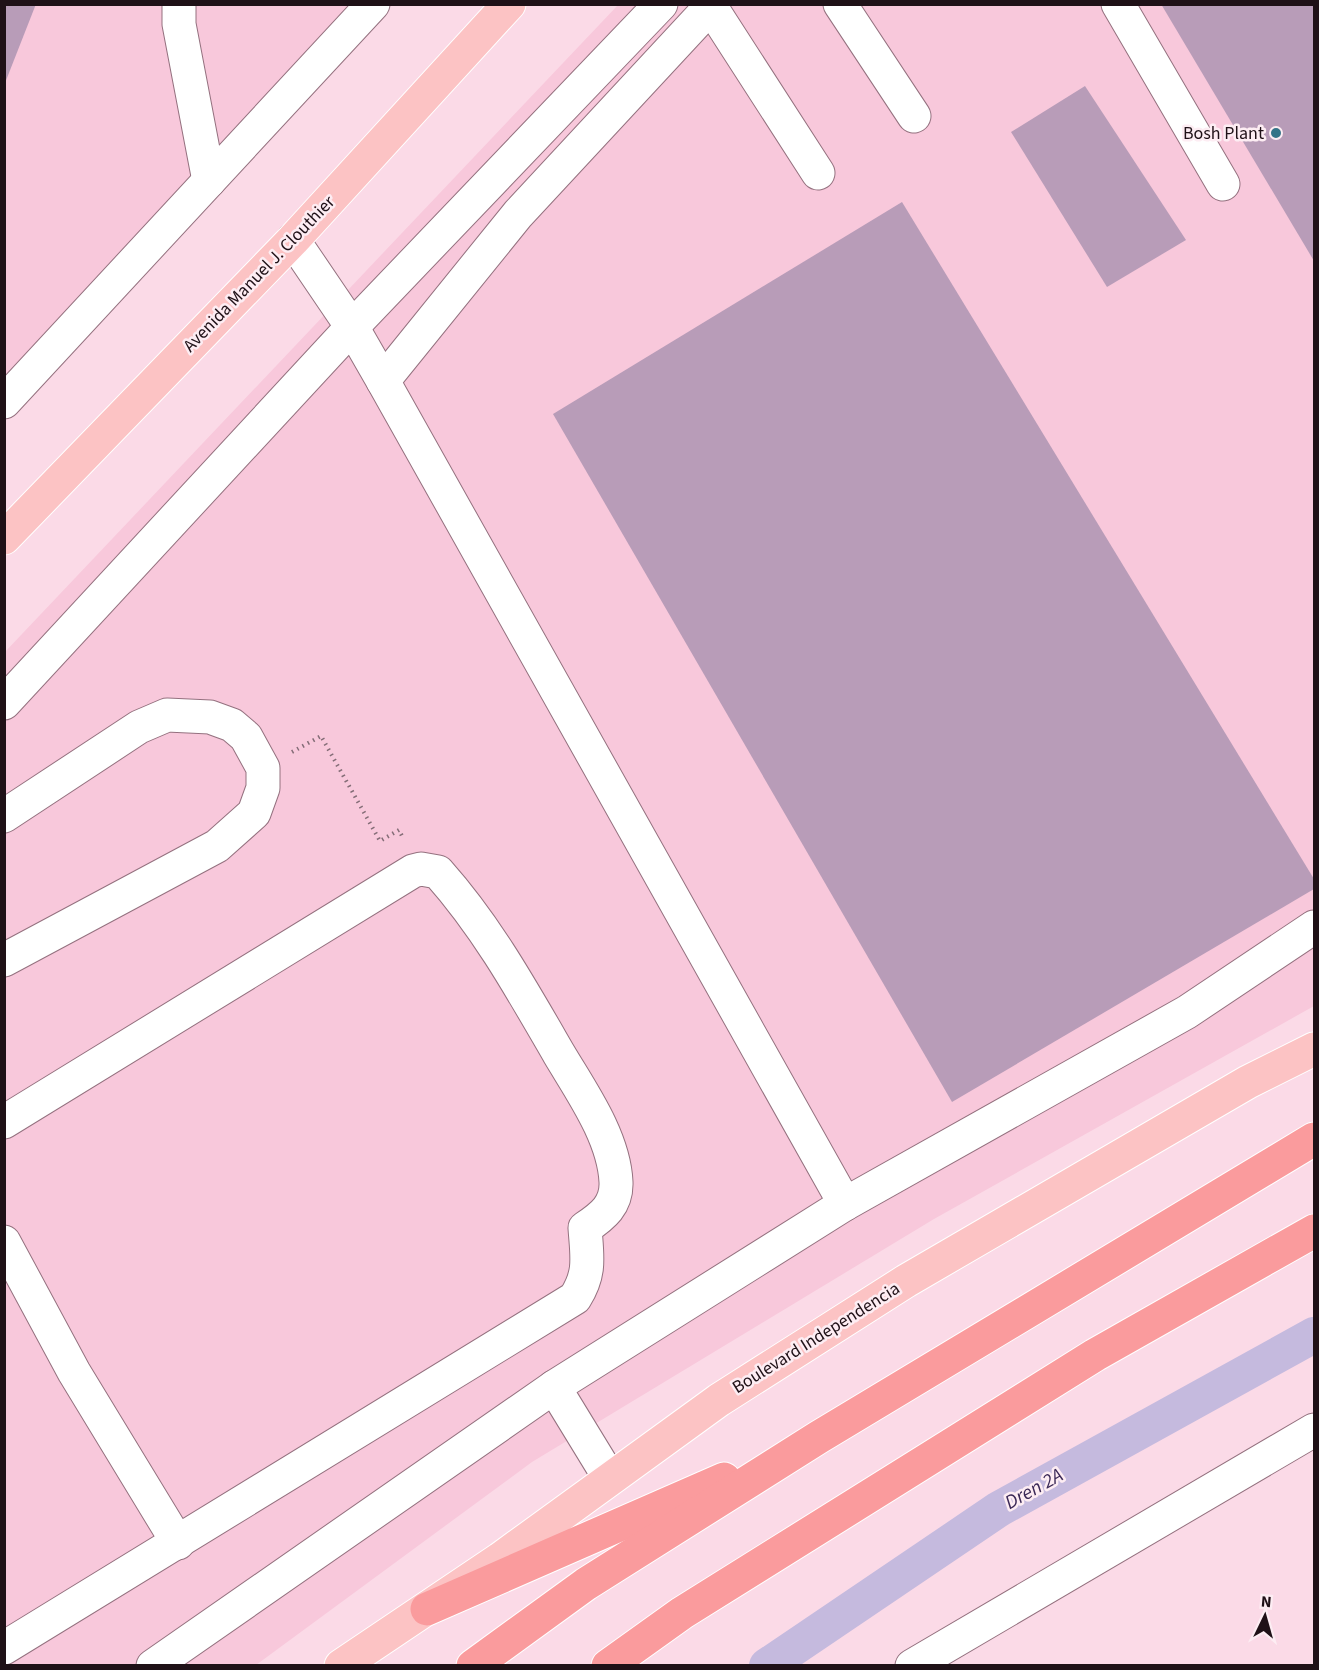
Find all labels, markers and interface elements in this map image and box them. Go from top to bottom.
place label: Bosh Plant [1183,121,1264,146]
marker: Bosh Plant [1269,126,1283,140]
street label: Avenida Manuel J. Clouthier [177,190,341,358]
street label: Boulevard Independencia [727,1276,905,1400]
water label: Dren 2A [1000,1462,1068,1516]
north arrow [1235,1586,1295,1646]
text: N [1260,1591,1272,1613]

